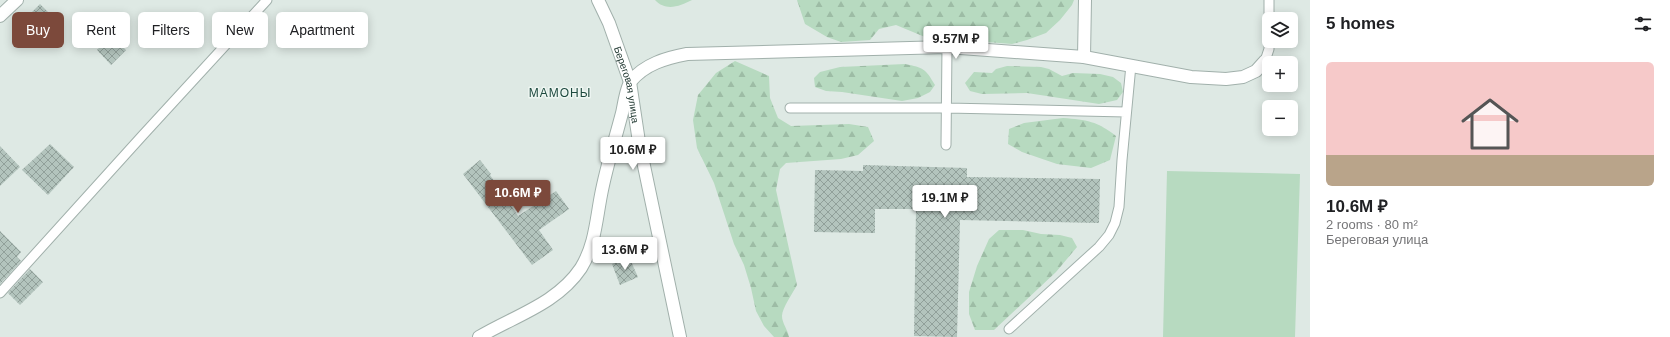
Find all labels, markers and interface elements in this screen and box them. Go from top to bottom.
chip: Buy [12,12,64,48]
chip: Rent [72,12,130,48]
chip: Filters [138,12,204,48]
chip: New [212,12,268,48]
chip: Apartment [276,12,368,48]
map controls [1262,12,1298,136]
button: layers [1262,12,1298,48]
icon: filters [1632,13,1654,35]
text: 5 homes [1326,14,1395,33]
pin: 9.57M ₽ [919,26,993,60]
text: 9.57M ₽ [932,31,980,46]
street label: Береговая улица [612,45,642,124]
button: + [1262,56,1298,92]
district label: МАМОНЫ [529,86,591,100]
icon: home [1454,88,1526,160]
button: − [1262,100,1298,136]
pin: 10.6M ₽ [596,137,670,171]
text: 10.6M ₽ [609,142,657,157]
pin: 10.6M ₽ [481,180,555,214]
text: 10.6M ₽ [494,185,542,200]
pin: 19.1M ₽ [908,185,982,219]
text: 19.1M ₽ [921,190,969,205]
text: 10.6M ₽ [1326,197,1388,216]
text: 2 rooms · 80 m² [1326,217,1418,232]
text: Береговая улица [1326,232,1428,247]
pin: 13.6M ₽ [588,237,662,271]
text: 13.6M ₽ [601,242,649,257]

